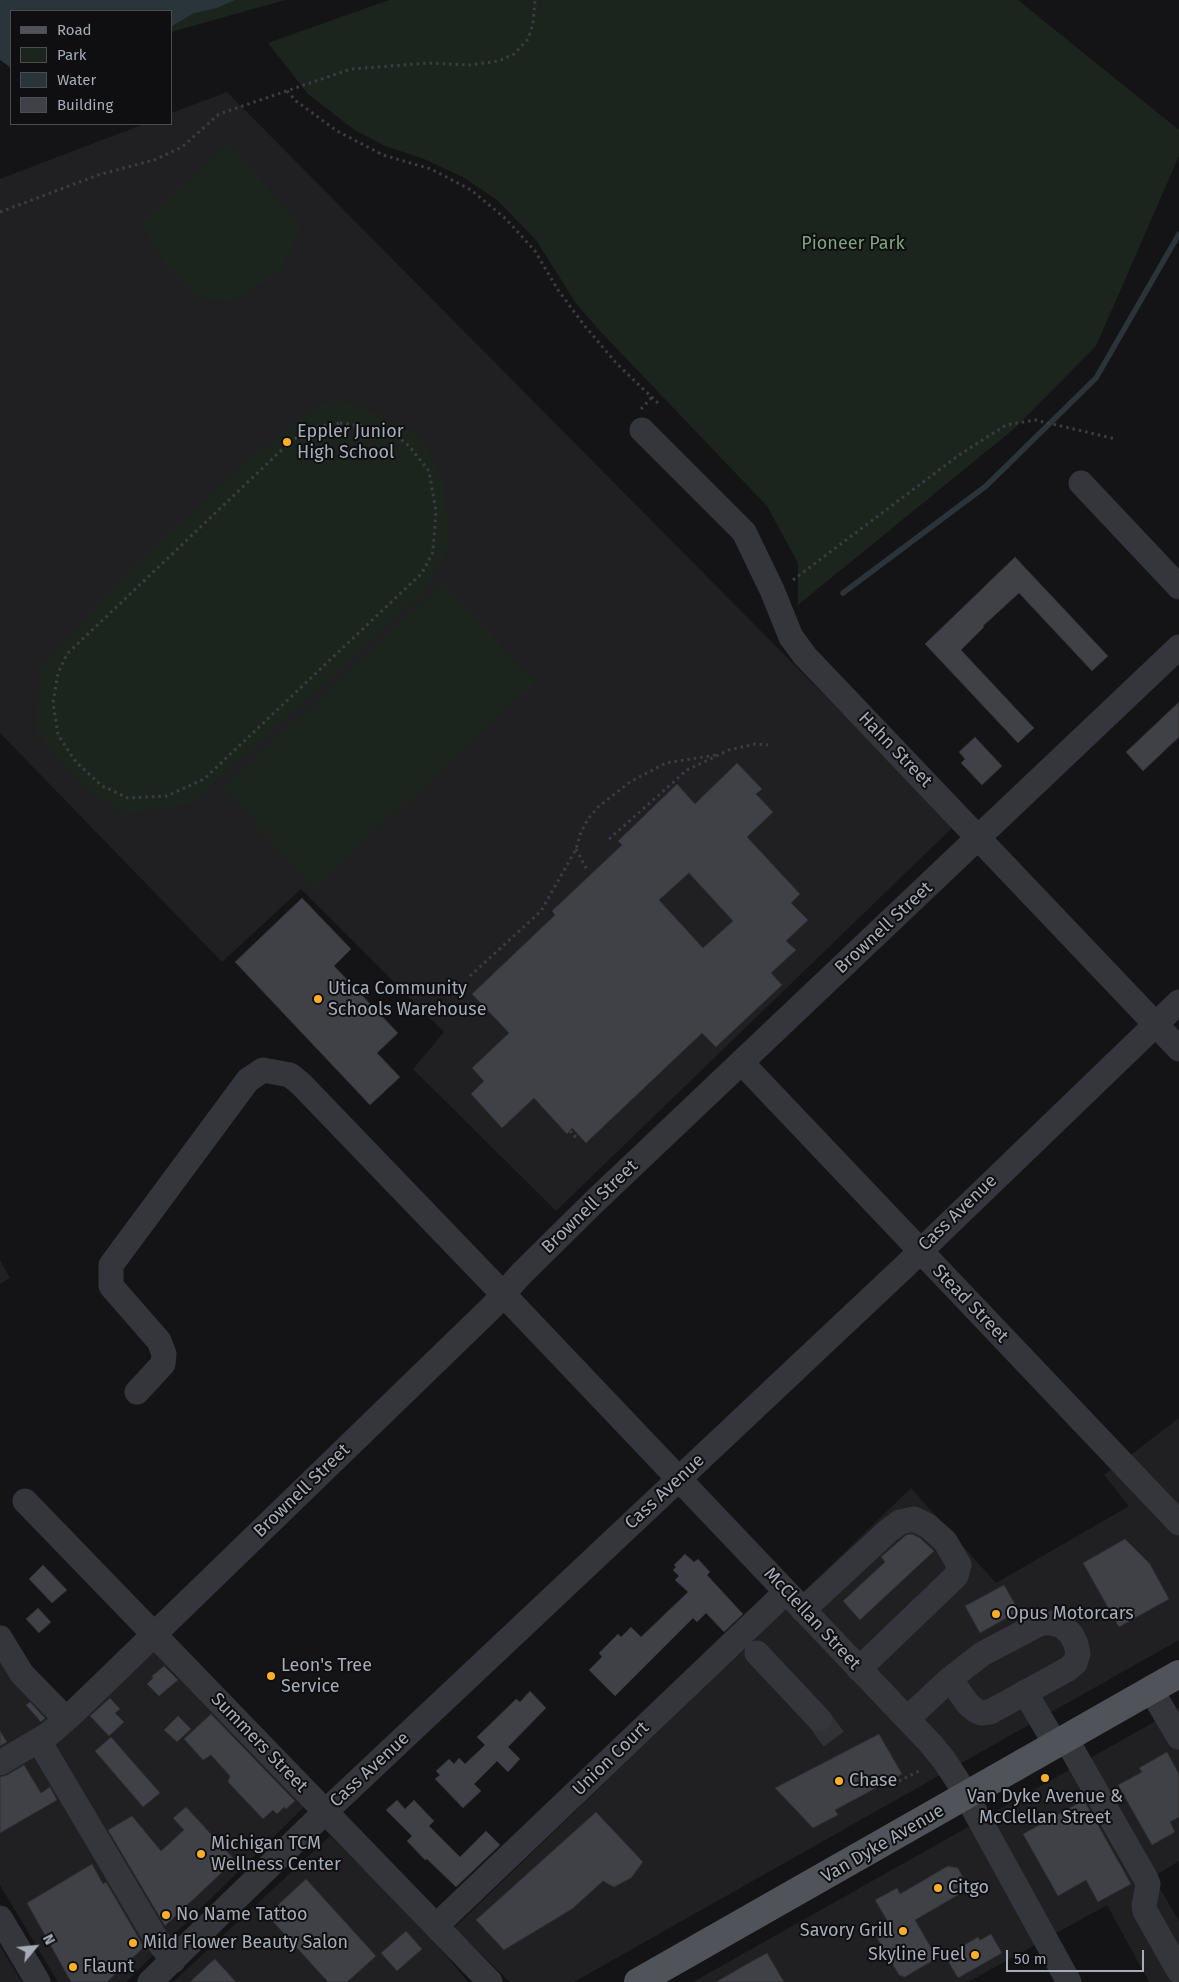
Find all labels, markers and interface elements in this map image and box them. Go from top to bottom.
legend [10,10,172,125]
text: Road [57,21,92,39]
text: Park [57,46,87,64]
text: Water [57,71,96,89]
text: Building [57,96,113,114]
park label: Pioneer Park [801,233,905,255]
place label: Eppler Junior High School [297,421,404,464]
marker: Eppler Junior High School [281,436,293,448]
street label: Hahn Street [854,708,936,792]
street label: Brownell Street [831,877,937,979]
place label: Utica Community Schools Warehouse [328,978,487,1021]
marker: Utica Community Schools Warehouse [312,993,324,1005]
street label: Brownell Street [537,1156,643,1258]
street label: Cass Avenue [914,1170,1002,1256]
street label: Stead Street [928,1261,1012,1347]
street label: Brownell Street [249,1440,355,1542]
street label: Cass Avenue [621,1450,709,1534]
street label: McClellan Street [759,1563,865,1675]
place label: Opus Motorcars [1006,1603,1134,1625]
marker: Opus Motorcars [990,1608,1002,1620]
place label: Leon's Tree Service [281,1655,372,1698]
marker: Leon's Tree Service [265,1670,277,1682]
street label: Summers Street [206,1689,312,1797]
street label: Union Court [568,1717,654,1801]
street label: Cass Avenue [326,1728,414,1812]
place label: Chase [849,1770,897,1792]
marker: Van Dyke Avenue & McClellan Street [1039,1772,1051,1784]
marker: Chase [833,1775,845,1787]
place label: Van Dyke Avenue & McClellan Street [967,1786,1123,1828]
street label: Van Dyke Avenue [818,1800,948,1888]
place label: Michigan TCM Wellness Center [211,1833,341,1876]
marker: Michigan TCM Wellness Center [195,1848,207,1860]
place label: Citgo [948,1877,989,1899]
marker: Citgo [932,1882,944,1894]
place label: No Name Tattoo [176,1904,308,1926]
marker: No Name Tattoo [160,1909,172,1921]
place label: Savory Grill [800,1920,893,1942]
north arrow [10,1922,60,1972]
marker: Savory Grill [897,1925,909,1937]
text: N [39,1932,58,1948]
place label: Mild Flower Beauty Salon [143,1932,348,1954]
marker: Mild Flower Beauty Salon [127,1937,139,1949]
scale bar [1009,1940,1146,1972]
place label: Skyline Fuel [868,1944,965,1966]
marker: Skyline Fuel [969,1949,981,1961]
text: 50 m [1014,1950,1047,1968]
place label: Flaunt [83,1956,134,1978]
marker: Flaunt [67,1961,79,1973]

